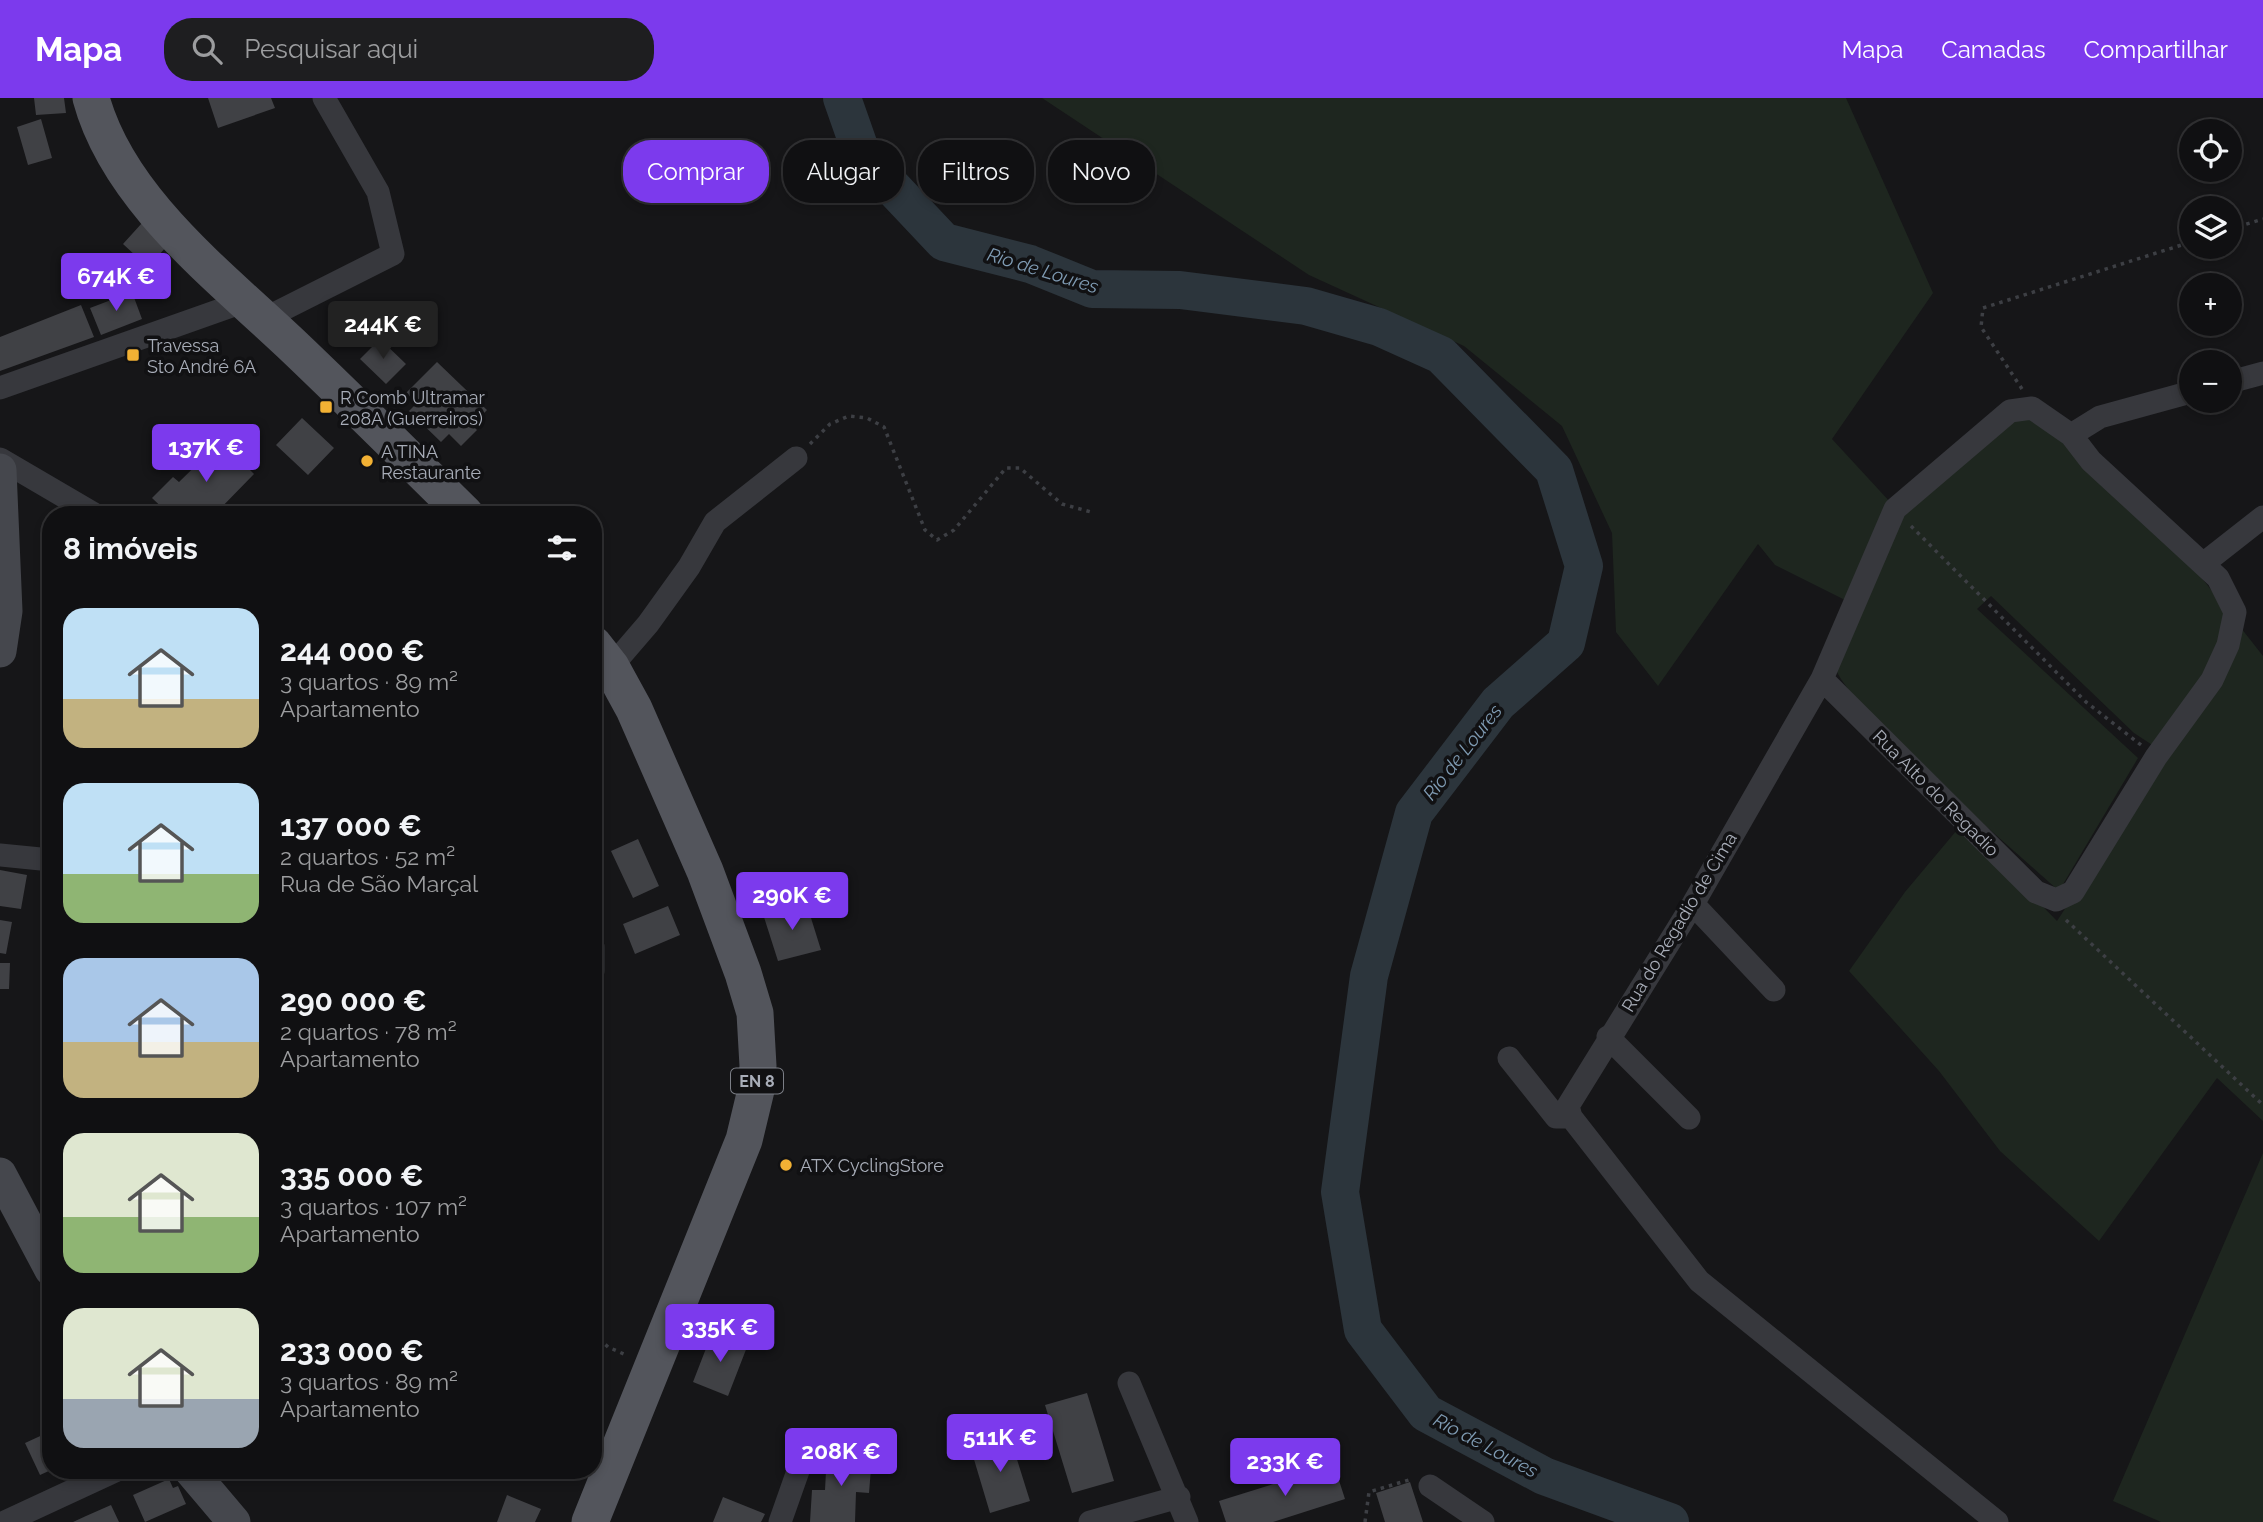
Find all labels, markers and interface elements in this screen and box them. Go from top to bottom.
search box [164,18,654,81]
text: Mapa [35,30,122,69]
icon: search [188,30,226,68]
text: Pesquisar aqui [244,34,418,64]
text: Mapa [1841,35,1903,64]
text: Camadas [1941,35,2046,64]
text: Compartilhar [2084,35,2228,64]
map controls [2179,119,2242,413]
button: locate [2179,119,2242,182]
chip: Comprar [623,140,769,203]
chip: Alugar [783,140,904,203]
chip: Filtros [918,140,1034,203]
chip: Novo [1048,140,1155,203]
button: layers [2179,196,2242,259]
water label: Rio de Loures [985,243,1101,297]
pin: 674K € [59,254,173,313]
text: 674K € [77,262,155,289]
button: + [2179,273,2242,336]
pin: 244K € [326,302,440,361]
text: 244K € [344,310,422,337]
place label: Travessa Sto André 6A [147,335,256,377]
marker: Travessa Sto André 6A [125,347,141,363]
button: − [2179,350,2242,413]
place label: R Comb Ultramar 208A (Guerreiros) [340,387,485,429]
marker: R Comb Ultramar 208A (Guerreiros) [318,399,334,415]
pin: 137K € [149,424,263,484]
text: 137K € [168,433,244,460]
place label: A TINA Restaurante [381,441,482,483]
marker: A TINA Restaurante [359,453,375,469]
icon: filters [543,529,581,567]
text: 8 imóveis [63,531,198,566]
text: 244 000 € [280,633,425,668]
icon: home [119,636,203,720]
text: 3 quartos · 89 m² [280,668,458,695]
text: Apartamento [280,695,420,722]
water label: Rio de Loures [1418,700,1506,804]
street label: Rua Alto do Regadio [1869,726,2004,861]
text: 137 000 € [280,808,422,843]
icon: home [119,811,203,895]
street label: Rua do Regadio de Cima [1617,828,1741,1016]
text: 2 quartos · 52 m² [280,843,455,870]
text: Rua de São Marçal [280,870,478,897]
pin: 290K € [735,872,849,932]
text: 290K € [752,881,832,908]
text: 290 000 € [280,983,427,1018]
icon: home [119,986,203,1070]
text: 2 quartos · 78 m² [280,1018,457,1045]
text: Apartamento [280,1045,420,1072]
road number: EN 8 [731,1068,783,1093]
place label: ATX CyclingStore [800,1155,944,1176]
marker: ATX CyclingStore [778,1157,794,1173]
text: 335 000 € [280,1158,424,1193]
icon: home [119,1161,203,1245]
text: 3 quartos · 107 m² [280,1193,467,1220]
text: Apartamento [280,1220,420,1247]
pin: 335K € [663,1304,777,1364]
text: 335K € [681,1313,759,1340]
text: 233 000 € [280,1333,424,1368]
icon: home [119,1336,203,1420]
text: 3 quartos · 89 m² [280,1368,458,1395]
text: Apartamento [280,1395,420,1422]
water label: Rio de Loures [1430,1408,1542,1482]
pin: 511K € [943,1414,1057,1474]
text: 511K € [963,1423,1037,1450]
pin: 208K € [784,1428,898,1488]
text: 208K € [801,1437,881,1464]
pin: 233K € [1228,1438,1342,1498]
text: 233K € [1246,1447,1324,1474]

